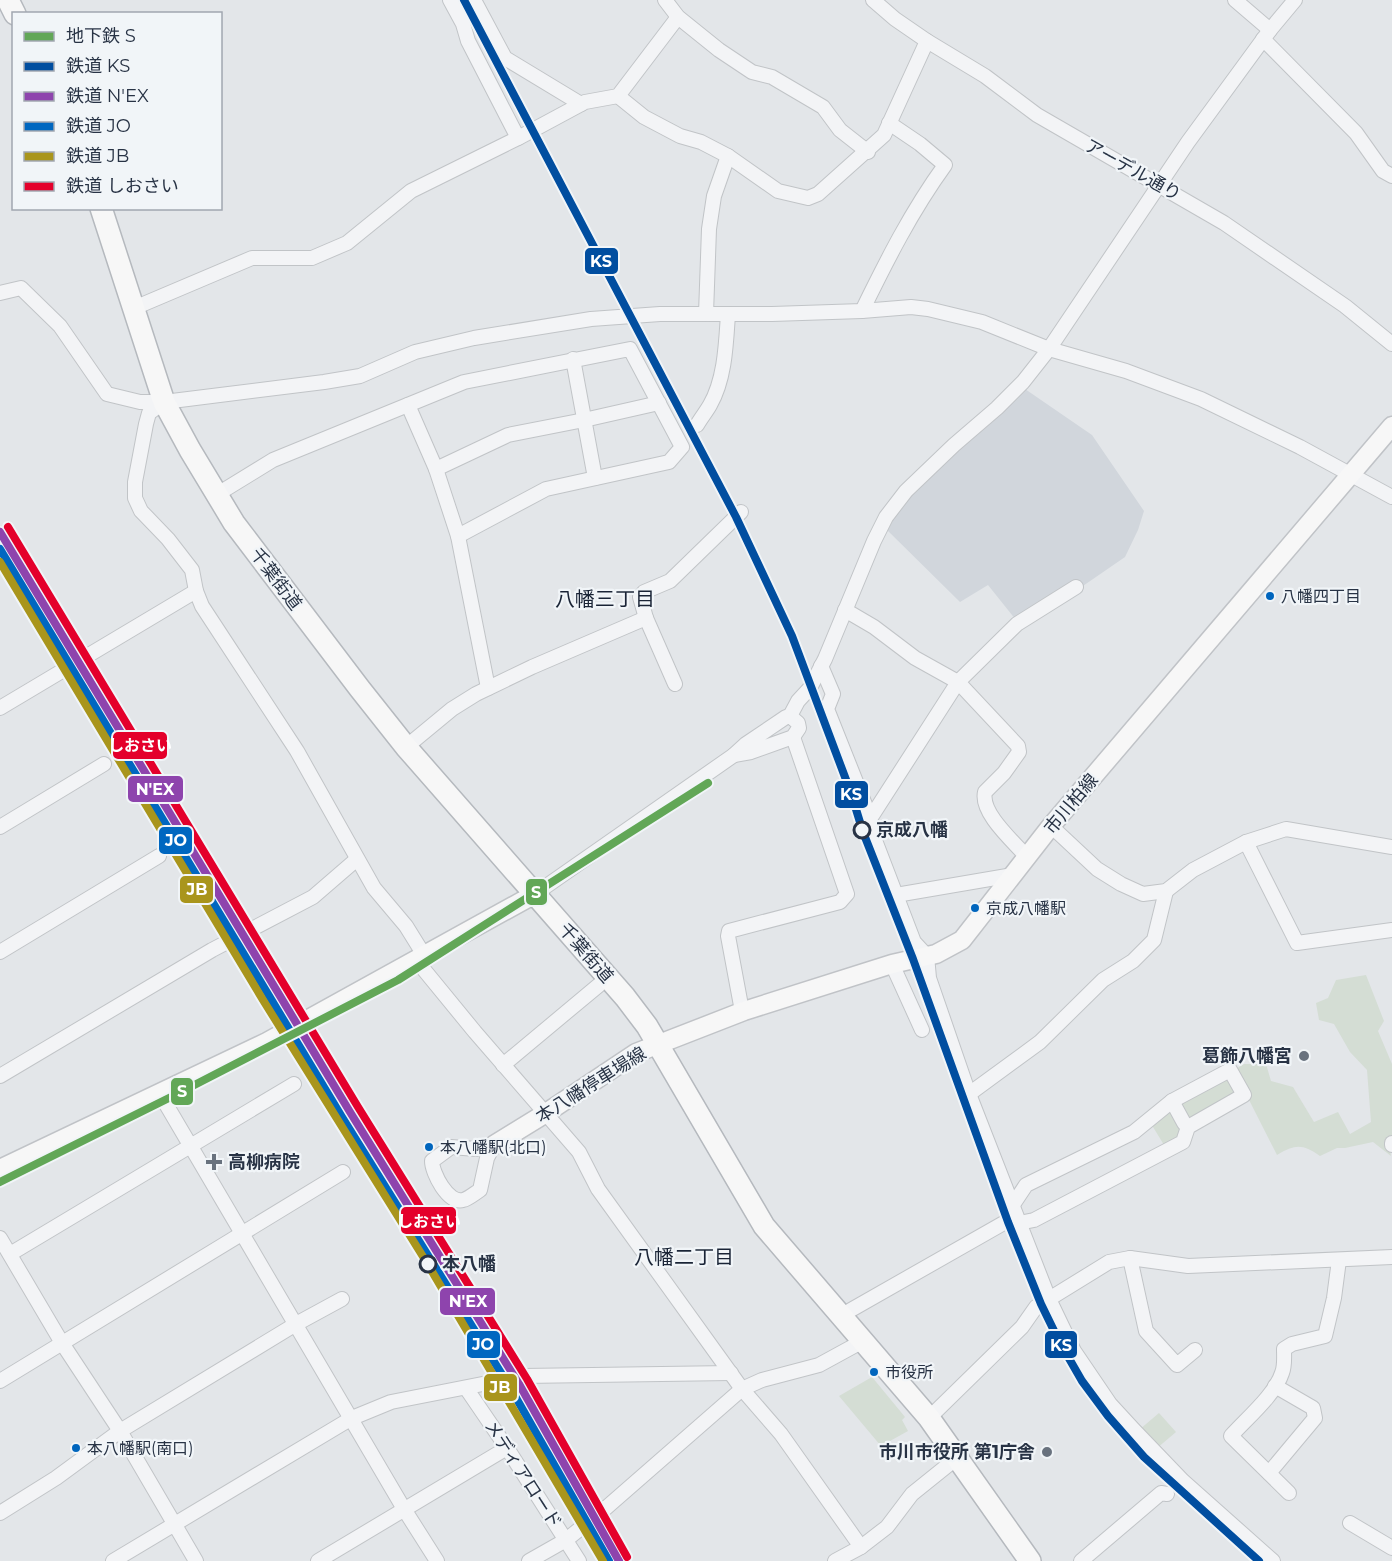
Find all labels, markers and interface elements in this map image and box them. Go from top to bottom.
legend [12,12,222,210]
text: 地下鉄 S [66,25,136,47]
text: 鉄道 KS [66,55,130,77]
text: 鉄道 N'EX [66,85,149,107]
text: 鉄道 JO [66,115,131,137]
street label: アーデル通り [1081,134,1185,206]
text: 鉄道 JB [66,145,129,167]
text: 鉄道 しおさい [66,175,179,197]
line badge: KS [584,247,619,275]
text: KS [590,252,612,271]
street label: 千葉街道 [246,544,306,614]
district label: 八幡三丁目 [555,587,655,611]
place label: 八幡四丁目 [1281,587,1361,606]
marker: 八幡四丁目 [1264,590,1276,602]
line badge: しおさい [112,731,168,760]
text: しおさい [108,736,172,755]
street label: 市川柏線 [1039,769,1103,839]
line badge: N'EX [127,775,184,803]
text: N'EX [136,780,175,799]
line badge: KS [834,780,869,809]
text: KS [840,785,862,804]
place label: 京成八幡 [876,819,948,841]
marker: 京成八幡 [853,821,871,839]
line badge: JO [158,826,193,855]
text: JO [164,831,187,850]
line badge: JB [179,875,214,904]
line badge: S [525,878,548,906]
text: JB [186,880,207,899]
text: S [531,883,541,902]
place label: 京成八幡駅 [986,899,1066,918]
marker: 京成八幡駅 [969,902,981,914]
street label: 千葉街道 [554,919,618,987]
street label: 本八幡停車場線 [532,1042,650,1128]
place label: 葛飾八幡宮 [1202,1045,1292,1067]
marker: 葛飾八幡宮 [1297,1049,1311,1063]
line badge: S [170,1077,194,1106]
text: S [177,1082,187,1101]
place label: 本八幡駅(北口) [440,1138,547,1157]
marker: 本八幡駅(北口) [423,1141,435,1153]
place label: 高柳病院 [228,1151,300,1173]
marker: 高柳病院 [205,1153,223,1171]
line badge: しおさい [400,1206,457,1235]
text: しおさい [397,1212,461,1231]
district label: 八幡二丁目 [634,1245,734,1269]
place label: 本八幡 [442,1253,496,1275]
marker: 本八幡 [419,1255,437,1273]
line badge: N'EX [439,1287,496,1316]
text: N'EX [449,1292,488,1311]
line badge: JO [466,1330,501,1359]
line badge: KS [1044,1330,1078,1359]
text: JO [471,1335,494,1354]
text: KS [1050,1336,1072,1355]
place label: 市役所 [885,1363,933,1382]
marker: 市役所 [868,1366,880,1378]
line badge: JB [483,1373,518,1402]
text: JB [489,1378,510,1397]
street label: メディアロード [480,1416,566,1532]
place label: 本八幡駅(南口) [87,1439,194,1458]
place label: 市川市役所 第1庁舎 [879,1441,1035,1463]
marker: 本八幡駅(南口) [70,1442,82,1454]
marker: 市川市役所 第1庁舎 [1040,1445,1054,1459]

